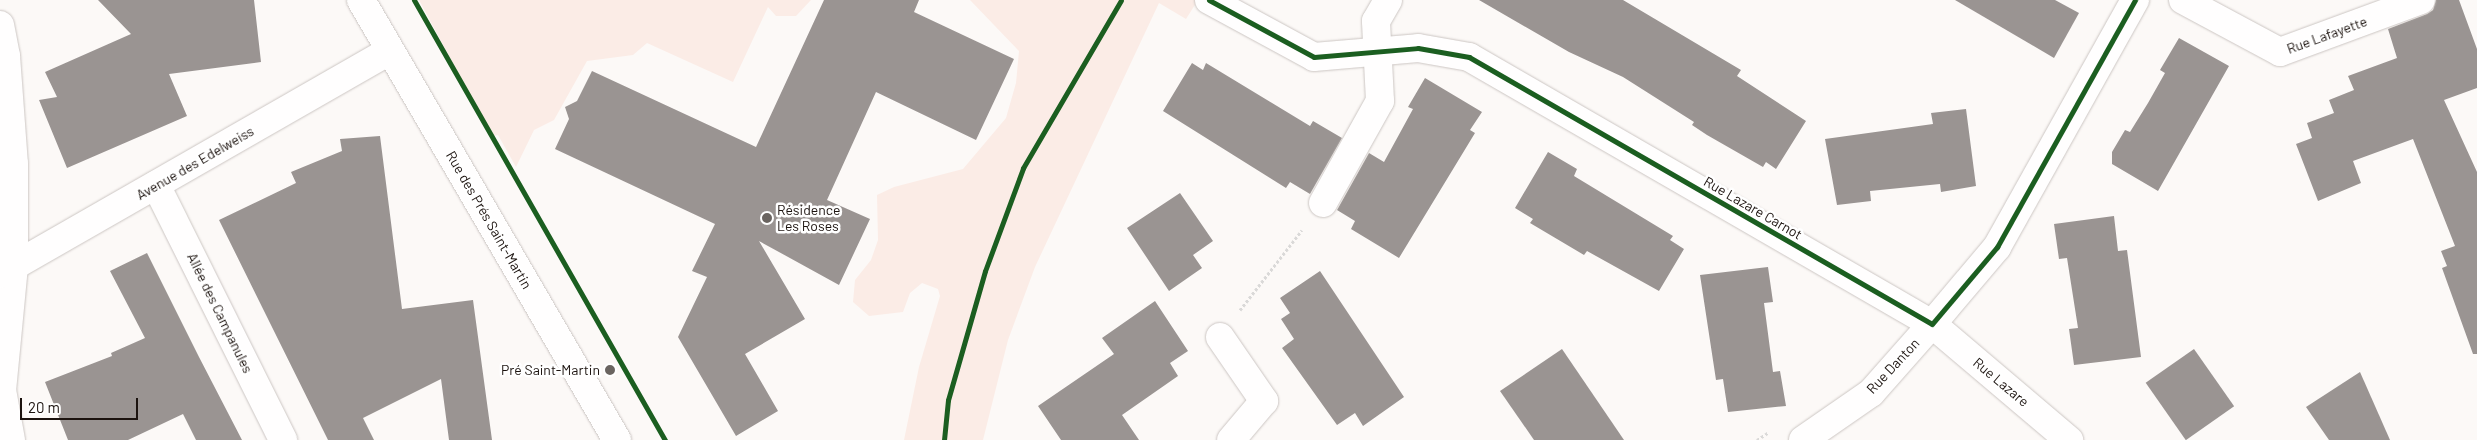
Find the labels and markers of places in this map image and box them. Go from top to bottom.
place label: Résidence Les Roses [777,202,840,234]
marker: Résidence Les Roses [761,212,773,224]
place label: Pré Saint-Martin [501,362,600,378]
marker: Pré Saint-Martin [604,364,616,376]

